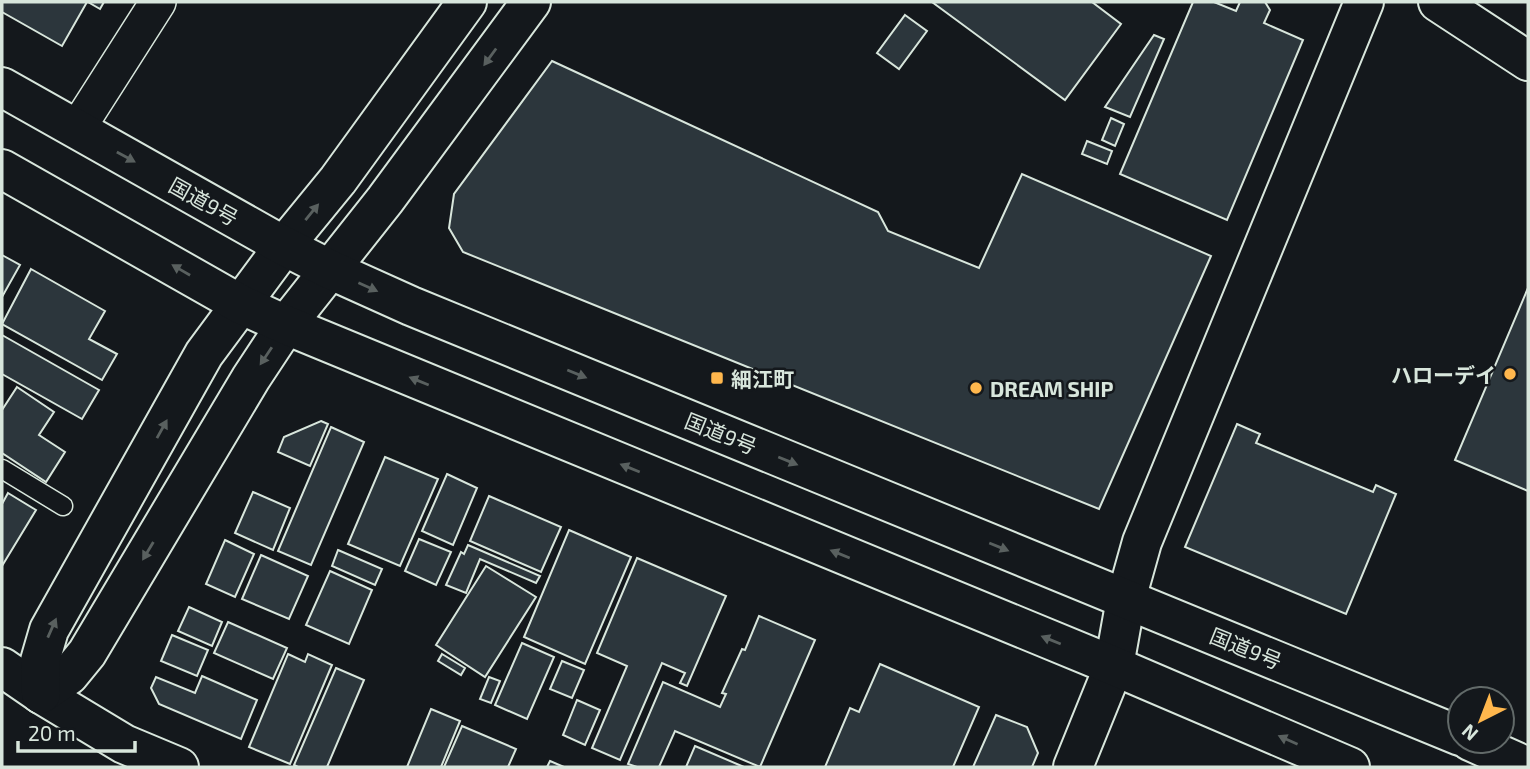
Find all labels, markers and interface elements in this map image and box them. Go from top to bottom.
one-way arrow [484,48,498,66]
one-way arrow [116,151,135,163]
street label: 国道9号 [165,172,243,230]
one-way arrow [305,203,320,221]
one-way arrow [171,264,190,276]
one-way arrow [357,282,378,293]
one-way arrow [259,346,272,366]
place label: ハローデイ [1391,362,1496,387]
place label: 細江町 [731,366,794,391]
marker: ハローデイ [1502,366,1518,382]
one-way arrow [567,369,588,380]
marker: 細江町 [709,370,725,386]
one-way arrow [409,376,430,387]
place label: DREAM SHIP [990,376,1113,401]
marker: DREAM SHIP [968,380,984,396]
street label: 国道9号 [682,407,760,459]
one-way arrow [156,419,168,439]
one-way arrow [778,455,799,466]
one-way arrow [619,462,640,473]
one-way arrow [142,541,154,560]
one-way arrow [988,541,1009,552]
one-way arrow [830,548,851,559]
one-way arrow [47,617,58,638]
street label: 国道9号 [1207,622,1285,674]
one-way arrow [1040,635,1061,646]
north arrow [1446,685,1516,755]
scale bar [18,710,135,754]
text: 20 m [28,720,76,745]
text: N [1456,720,1482,746]
one-way arrow [1277,734,1298,745]

